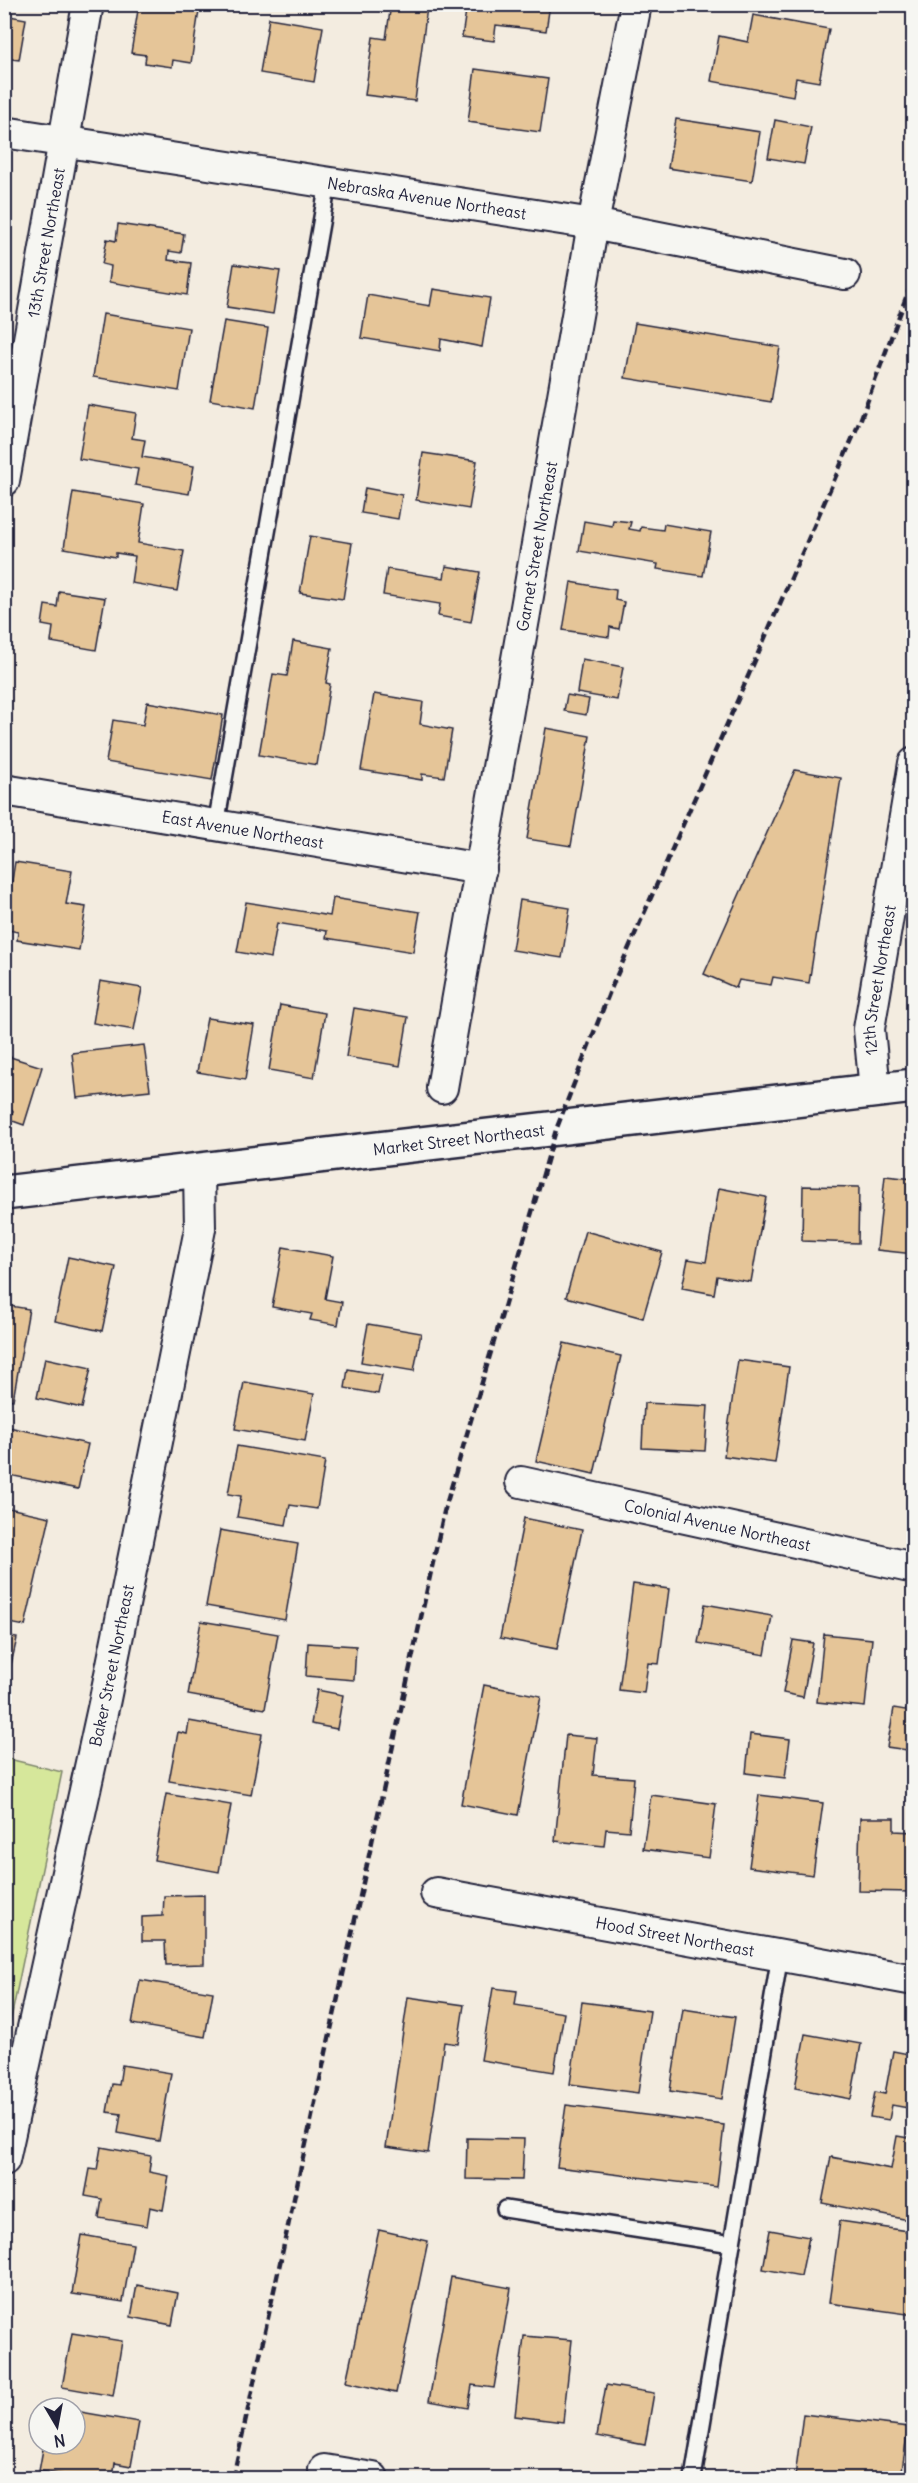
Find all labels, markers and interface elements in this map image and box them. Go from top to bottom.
street label: 13th Street Northeast [23,165,69,319]
street label: Nebraska Avenue Northeast [326,173,528,224]
street label: Garnet Street Northeast [512,459,561,633]
street label: East Avenue Northeast [160,806,326,853]
street label: 12th Street Northeast [859,903,900,1056]
street label: Market Street Northeast [372,1119,546,1160]
street label: Colonial Avenue Northeast [622,1495,813,1555]
street label: Baker Street Northeast [85,1582,138,1748]
street label: Hood Street Northeast [594,1912,757,1961]
north arrow [27,2396,87,2456]
text: N [52,2430,67,2452]

